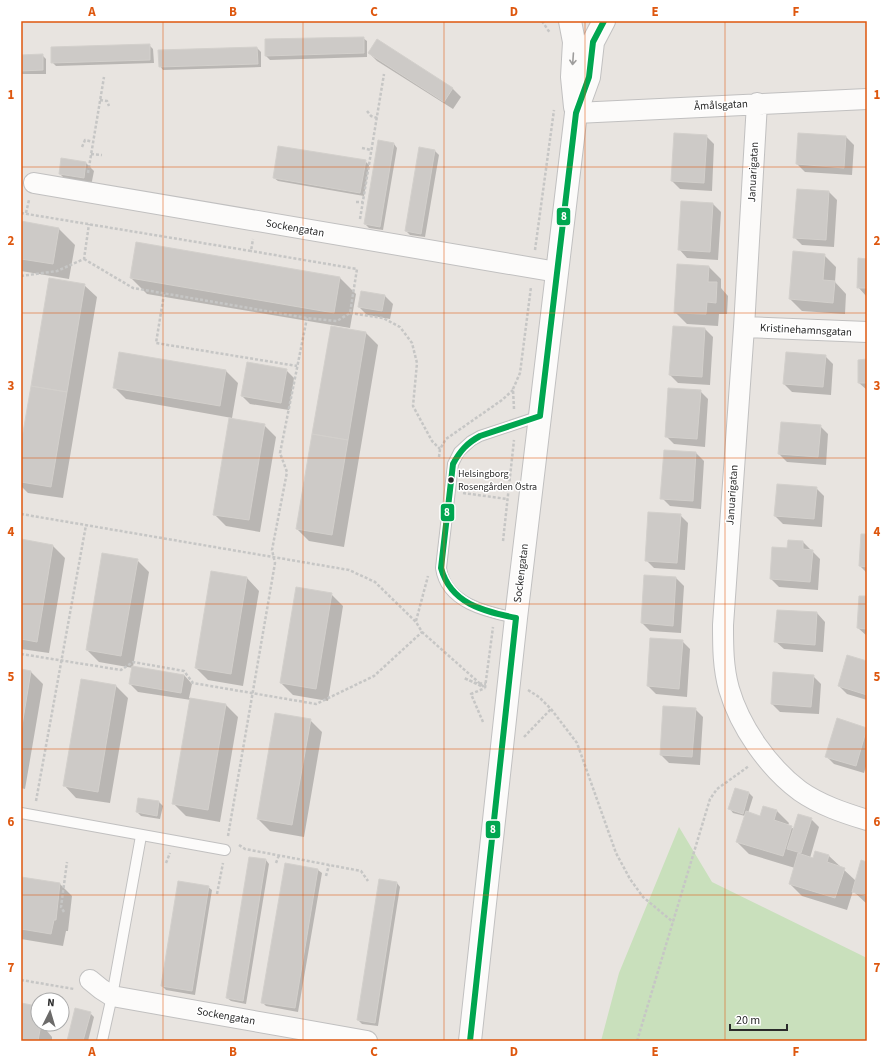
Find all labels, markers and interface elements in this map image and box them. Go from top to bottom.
text: A [87,3,96,21]
text: B [229,3,237,21]
text: C [370,3,378,21]
text: D [510,3,518,21]
text: E [651,3,659,21]
text: F [793,3,800,21]
one-way arrow [569,52,577,65]
text: 1 [8,86,15,104]
text: 1 [874,86,881,104]
street label: Åmålsgatan [694,96,748,114]
street label: Januarigatan [744,141,762,203]
line badge: 8 [556,207,571,226]
text: 8 [561,209,567,224]
street label: Sockengatan [264,215,326,241]
text: 2 [8,232,15,250]
text: 2 [874,232,881,250]
street label: Kristinehamnsgatan [760,320,852,340]
text: 3 [8,377,15,395]
text: 3 [874,377,881,395]
street label: Januarigatan [722,464,742,526]
place label: Helsingborg Rosengården Östra [458,467,537,494]
marker: Helsingborg Rosengården Östra [446,475,456,485]
line badge: 8 [440,503,455,522]
text: 8 [444,505,450,520]
text: 4 [8,523,15,541]
text: 4 [874,523,881,541]
street label: Sockengatan [510,543,532,603]
text: 5 [8,668,15,686]
text: 5 [874,668,881,686]
text: 6 [8,813,15,831]
text: 6 [874,813,881,831]
line badge: 8 [485,820,501,839]
text: 8 [490,822,496,837]
text: 7 [8,959,15,977]
text: 7 [874,959,881,977]
north arrow [30,992,70,1032]
text: N [47,995,55,1010]
street label: Sockengatan [195,1003,257,1029]
scale bar [730,1006,787,1032]
text: 20 m [736,1012,760,1029]
text: A [87,1043,96,1061]
text: B [229,1043,237,1061]
text: C [370,1043,378,1061]
text: D [510,1043,518,1061]
text: E [651,1043,659,1061]
text: F [793,1043,800,1061]

